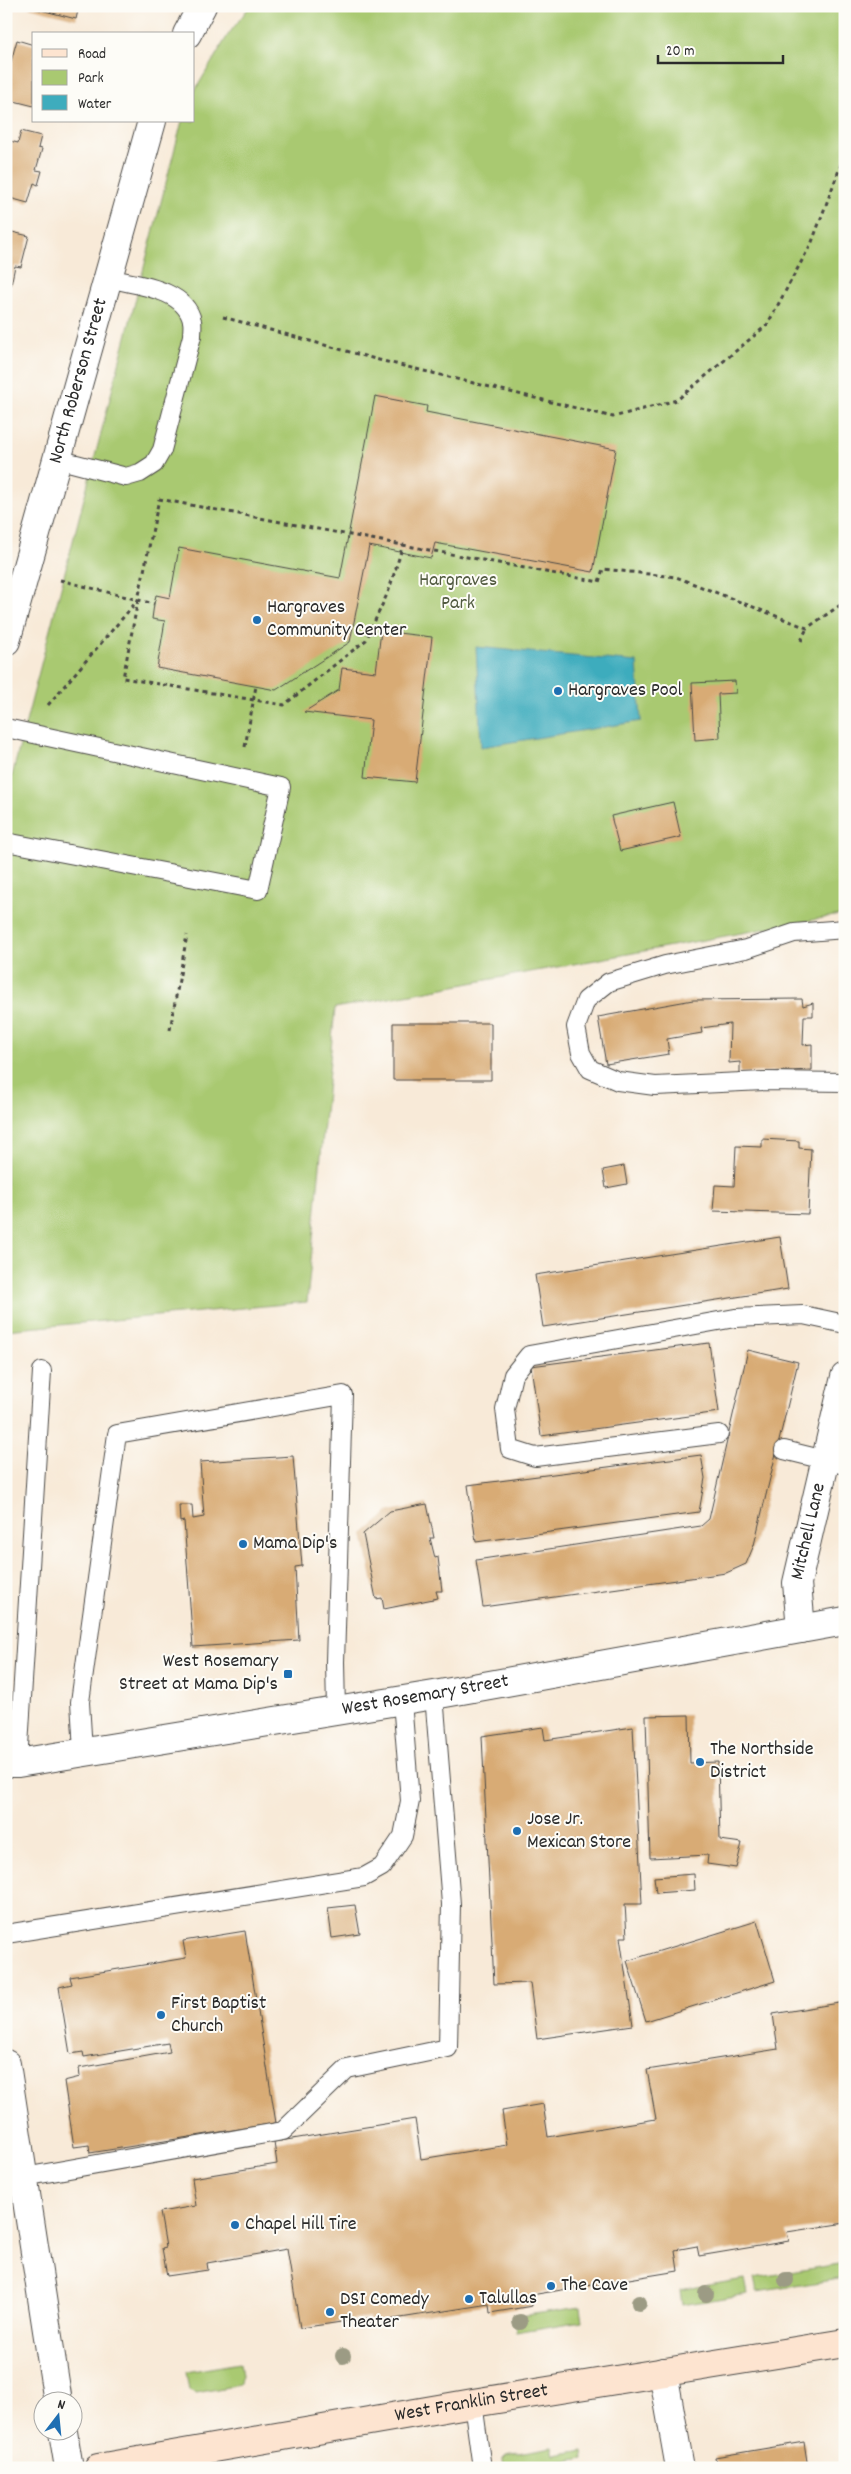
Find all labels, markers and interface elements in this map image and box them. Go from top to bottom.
legend [32,32,195,122]
scale bar [658,32,784,64]
text: 20 m [666,41,694,63]
text: Road [78,44,106,66]
text: Park [78,68,104,90]
text: Water [78,94,112,116]
street label: North Roberson Street [42,295,116,467]
park label: Hargraves Park [419,567,497,618]
place label: Hargraves Community Center [267,594,407,645]
marker: Hargraves Community Center [251,614,263,626]
place label: Hargraves Pool [568,677,683,705]
marker: Hargraves Pool [552,685,564,697]
street label: Mitchell Lane [784,1480,834,1583]
place label: Mama Dip's [253,1530,337,1558]
marker: Mama Dip's [237,1538,249,1550]
place label: West Rosemary Street at Mama Dip's [119,1648,279,1699]
marker: West Rosemary Street at Mama Dip's [282,1668,294,1680]
street label: West Rosemary Street [340,1668,511,1724]
place label: The Northside District [710,1736,814,1787]
marker: The Northside District [694,1756,706,1768]
place label: Jose Jr. Mexican Store [527,1806,631,1857]
marker: Jose Jr. Mexican Store [511,1825,523,1837]
place label: First Baptist Church [171,1990,266,2041]
marker: First Baptist Church [155,2009,167,2021]
place label: Chapel Hill Tire [245,2211,357,2239]
marker: Chapel Hill Tire [229,2219,241,2231]
place label: The Cave [561,2272,628,2300]
marker: The Cave [545,2280,557,2292]
place label: Talullas [479,2285,537,2313]
place label: DSI Comedy Theater [340,2286,430,2337]
marker: Talullas [463,2293,475,2305]
marker: DSI Comedy Theater [324,2306,336,2318]
street label: West Franklin Street [393,2377,550,2430]
north arrow [32,2392,82,2442]
text: N [55,2395,67,2416]

